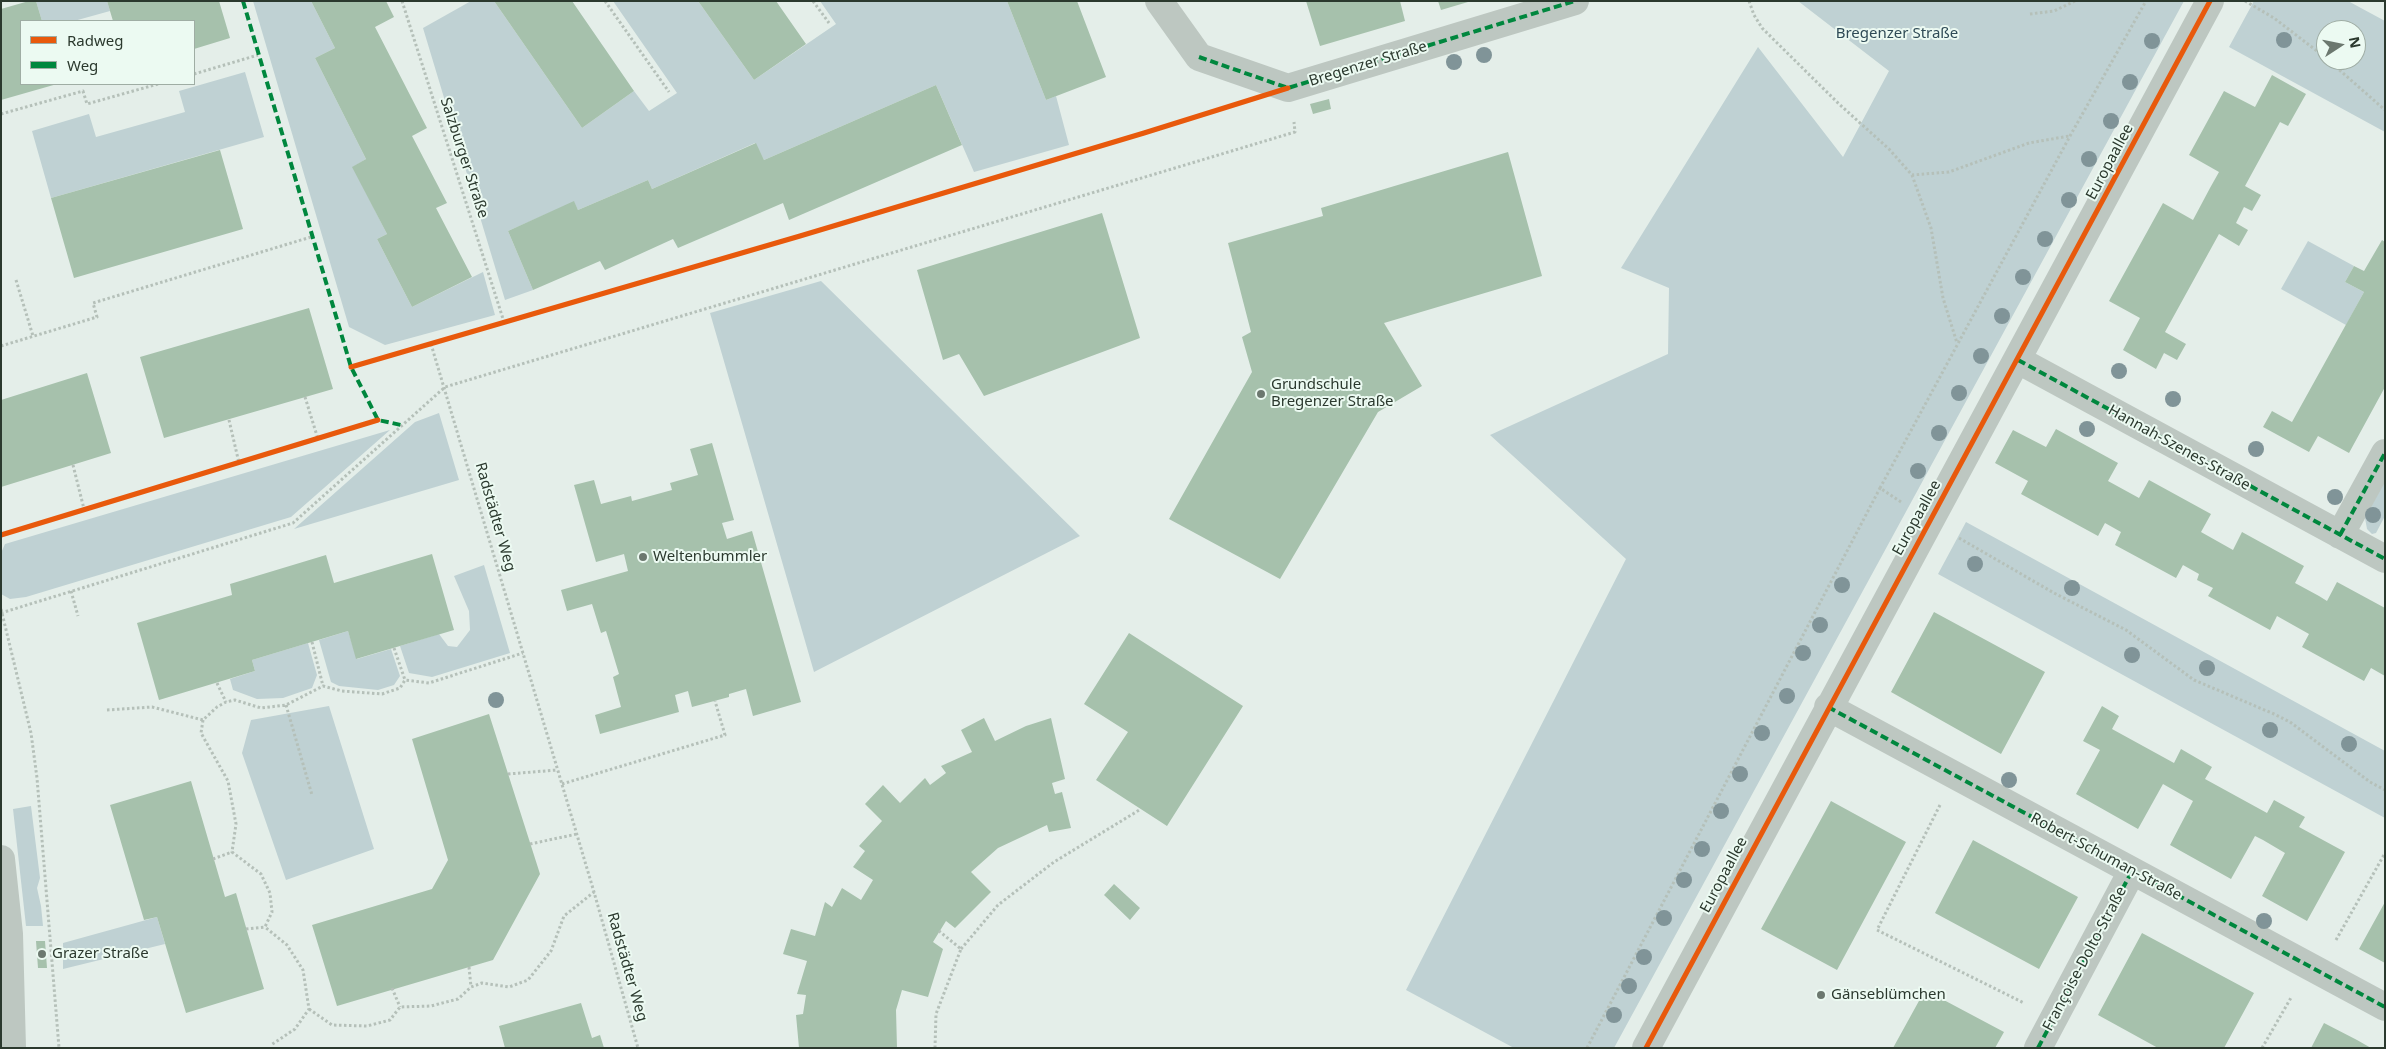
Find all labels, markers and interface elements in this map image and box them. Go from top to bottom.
legend [20,20,195,85]
north arrow [2316,20,2366,70]
park label: Bregenzer Straße [1836,25,1958,43]
text: Radweg [67,30,123,50]
text: N [2345,35,2366,50]
street label: Bregenzer Straße [1307,37,1429,91]
text: Weg [67,55,98,75]
street label: Salzburger Straße [436,95,492,221]
street label: Europaallee [2083,121,2137,203]
place label: Grundschule Bregenzer Straße [1271,376,1394,411]
marker: Grundschule Bregenzer Straße [1255,388,1267,400]
street label: Hannah-Szenes-Straße [2105,401,2253,495]
street label: Radstädter Weg [471,460,519,574]
street label: Europaallee [1889,477,1945,559]
place label: Weltenbummler [653,548,767,566]
marker: Weltenbummler [637,551,649,563]
street label: Robert-Schuman-Straße [2027,809,2185,905]
street label: Europaallee [1697,834,1751,916]
street label: Françoise-Dolto-Straße [2039,884,2131,1034]
street label: Radstädter Weg [603,910,651,1024]
place label: Grazer Straße [52,945,149,963]
marker: Grazer Straße [36,948,48,960]
place label: Gänseblümchen [1831,986,1946,1004]
marker: Gänseblümchen [1815,989,1827,1001]

